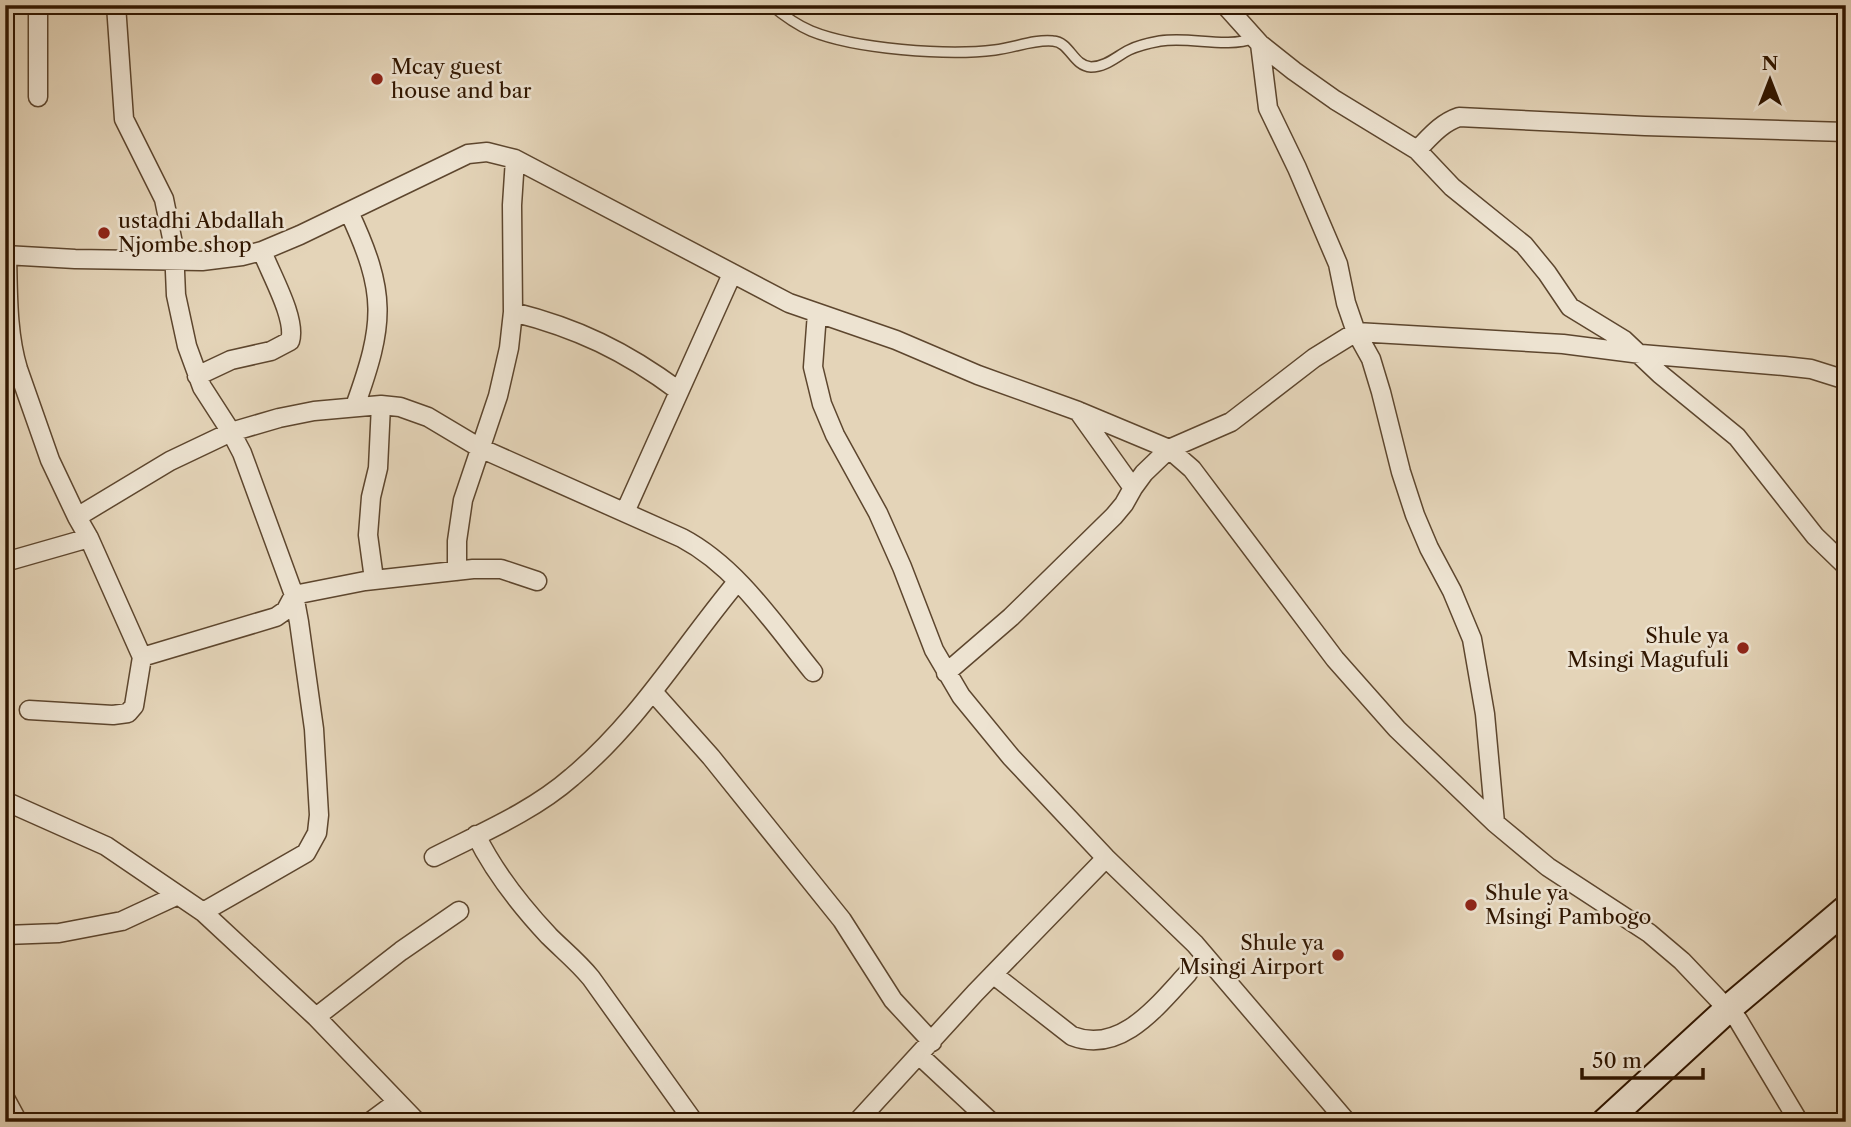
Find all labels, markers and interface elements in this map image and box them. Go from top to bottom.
north arrow [1736,46,1806,116]
text: N [1762,52,1778,75]
place label: Mcay guest house and bar [391,54,532,103]
marker: Mcay guest house and bar [369,71,385,87]
place label: ustadhi Abdallah Njombe shop [118,208,284,257]
marker: ustadhi Abdallah Njombe shop [96,225,112,241]
place label: Shule ya Msingi Magufuli [1567,623,1730,672]
marker: Shule ya Msingi Magufuli [1735,640,1751,656]
place label: Shule ya Msingi Pambogo [1485,880,1651,929]
marker: Shule ya Msingi Pambogo [1463,897,1479,913]
place label: Shule ya Msingi Airport [1179,930,1325,979]
marker: Shule ya Msingi Airport [1330,947,1346,963]
scale bar [1582,1036,1702,1080]
text: 50 m [1592,1048,1642,1073]

